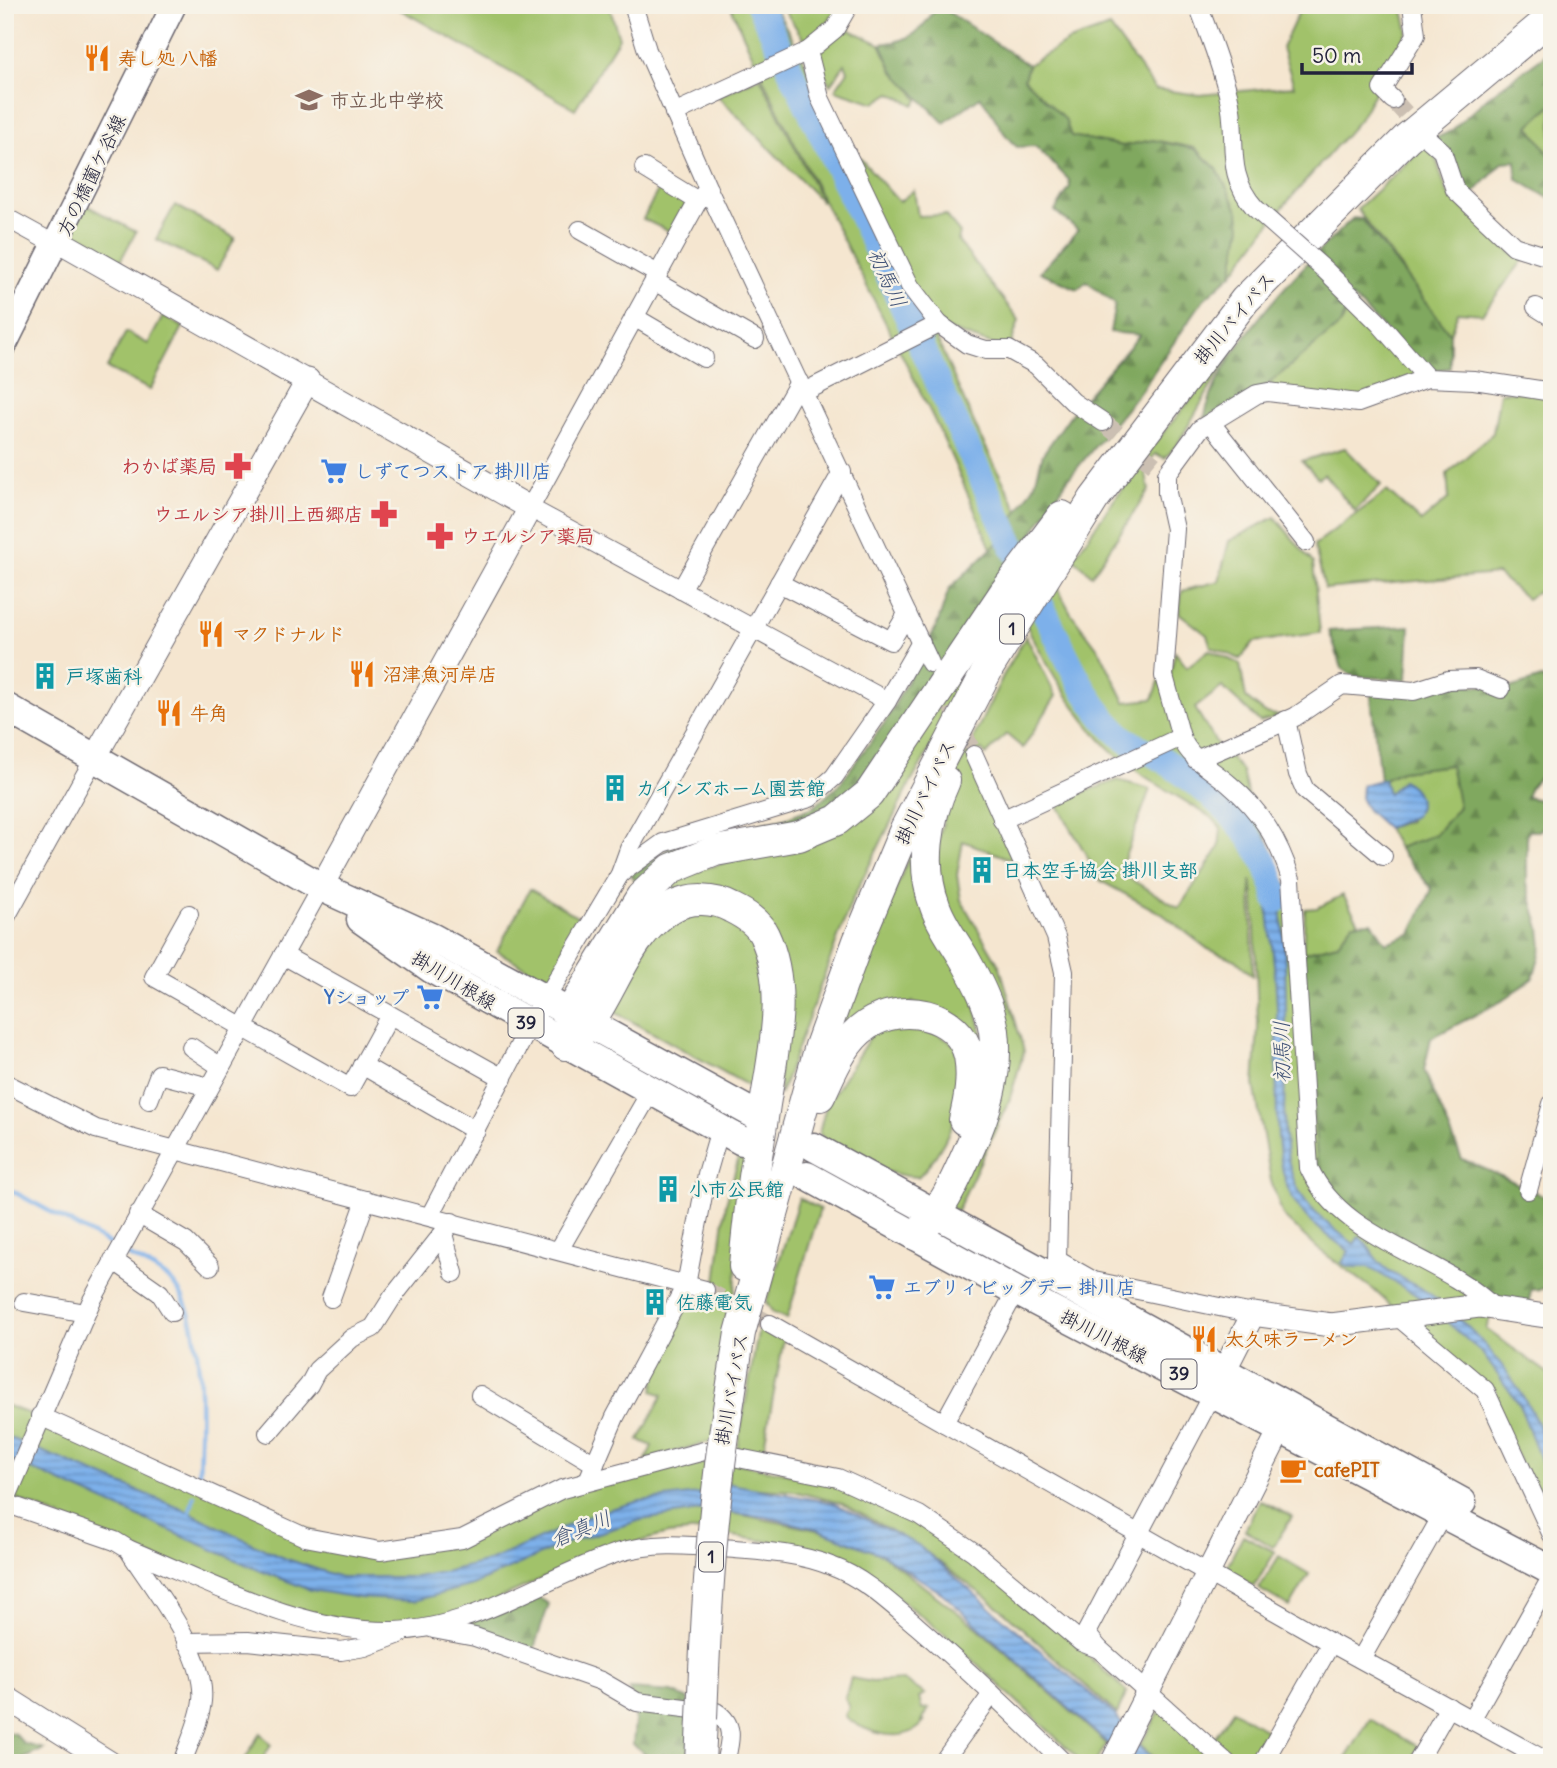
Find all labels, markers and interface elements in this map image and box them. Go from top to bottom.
scale bar [1302,32,1412,76]
text: 50 m [1312,42,1361,69]
restaurant icon: 寿し処 八幡 [82,43,112,73]
place label: 寿し処 八幡 [118,46,218,70]
school or university icon: 市立北中学校 [294,85,324,115]
place label: 市立北中学校 [330,88,444,112]
street label: 方の橋薗ケ谷線 [51,110,131,240]
water label: 初馬川 [862,244,913,312]
street label: 掛川バイパス [1188,267,1280,369]
pharmacy icon: わかば薬局 [223,451,253,481]
place label: わかば薬局 [122,454,217,478]
supermarket icon: しずてつストア 掛川店 [319,456,349,486]
place label: しずてつストア 掛川店 [355,459,551,483]
pharmacy icon: ウエルシア掛川上西郷店 [369,499,399,529]
place label: ウエルシア掛川上西郷店 [154,502,363,526]
pharmacy icon: ウエルシア薬局 [425,521,455,551]
place label: ウエルシア薬局 [461,524,594,548]
road number: 1 [1000,614,1024,644]
restaurant icon: マクドナルド [196,619,226,649]
place label: マクドナルド [232,622,345,646]
restaurant icon: 沼津魚河岸店 [347,659,377,689]
building icon: 戸塚歯科 [30,661,60,691]
place label: 沼津魚河岸店 [383,662,497,686]
place label: 戸塚歯科 [66,664,143,688]
restaurant icon: 牛角 [154,698,184,728]
place label: 牛角 [190,701,228,725]
street label: 掛川バイパス [889,736,961,848]
building icon: カインズホーム園芸館 [600,773,630,803]
place label: カインズホーム園芸館 [636,776,825,800]
building icon: 日本空手協会 掛川支部 [967,855,997,885]
place label: 日本空手協会 掛川支部 [1003,858,1198,882]
street label: 掛川川根線 [407,945,501,1015]
supermarket icon: Yショップ [415,982,445,1012]
place label: Yショップ [323,985,409,1009]
road number: 39 [508,1008,544,1038]
water label: 初馬川 [1267,1020,1296,1084]
building icon: 小市公民館 [653,1174,683,1204]
place label: 小市公民館 [689,1177,784,1201]
supermarket icon: エブリィビッグデー 掛川店 [867,1272,897,1302]
place label: エブリィビッグデー 掛川店 [903,1275,1135,1299]
building icon: 佐藤電気 [640,1287,670,1317]
place label: 佐藤電気 [676,1290,752,1314]
street label: 掛川川根線 [1056,1304,1152,1368]
restaurant icon: 太久味ラーメン [1189,1324,1219,1354]
place label: 太久味ラーメン [1225,1327,1358,1351]
street label: 掛川バイパス [709,1331,753,1447]
road number: 39 [1162,1359,1196,1388]
cafe icon: cafePIT [1278,1455,1308,1485]
place label: cafePIT [1314,1458,1380,1482]
water label: 倉真川 [547,1504,615,1553]
road number: 1 [699,1542,723,1572]

